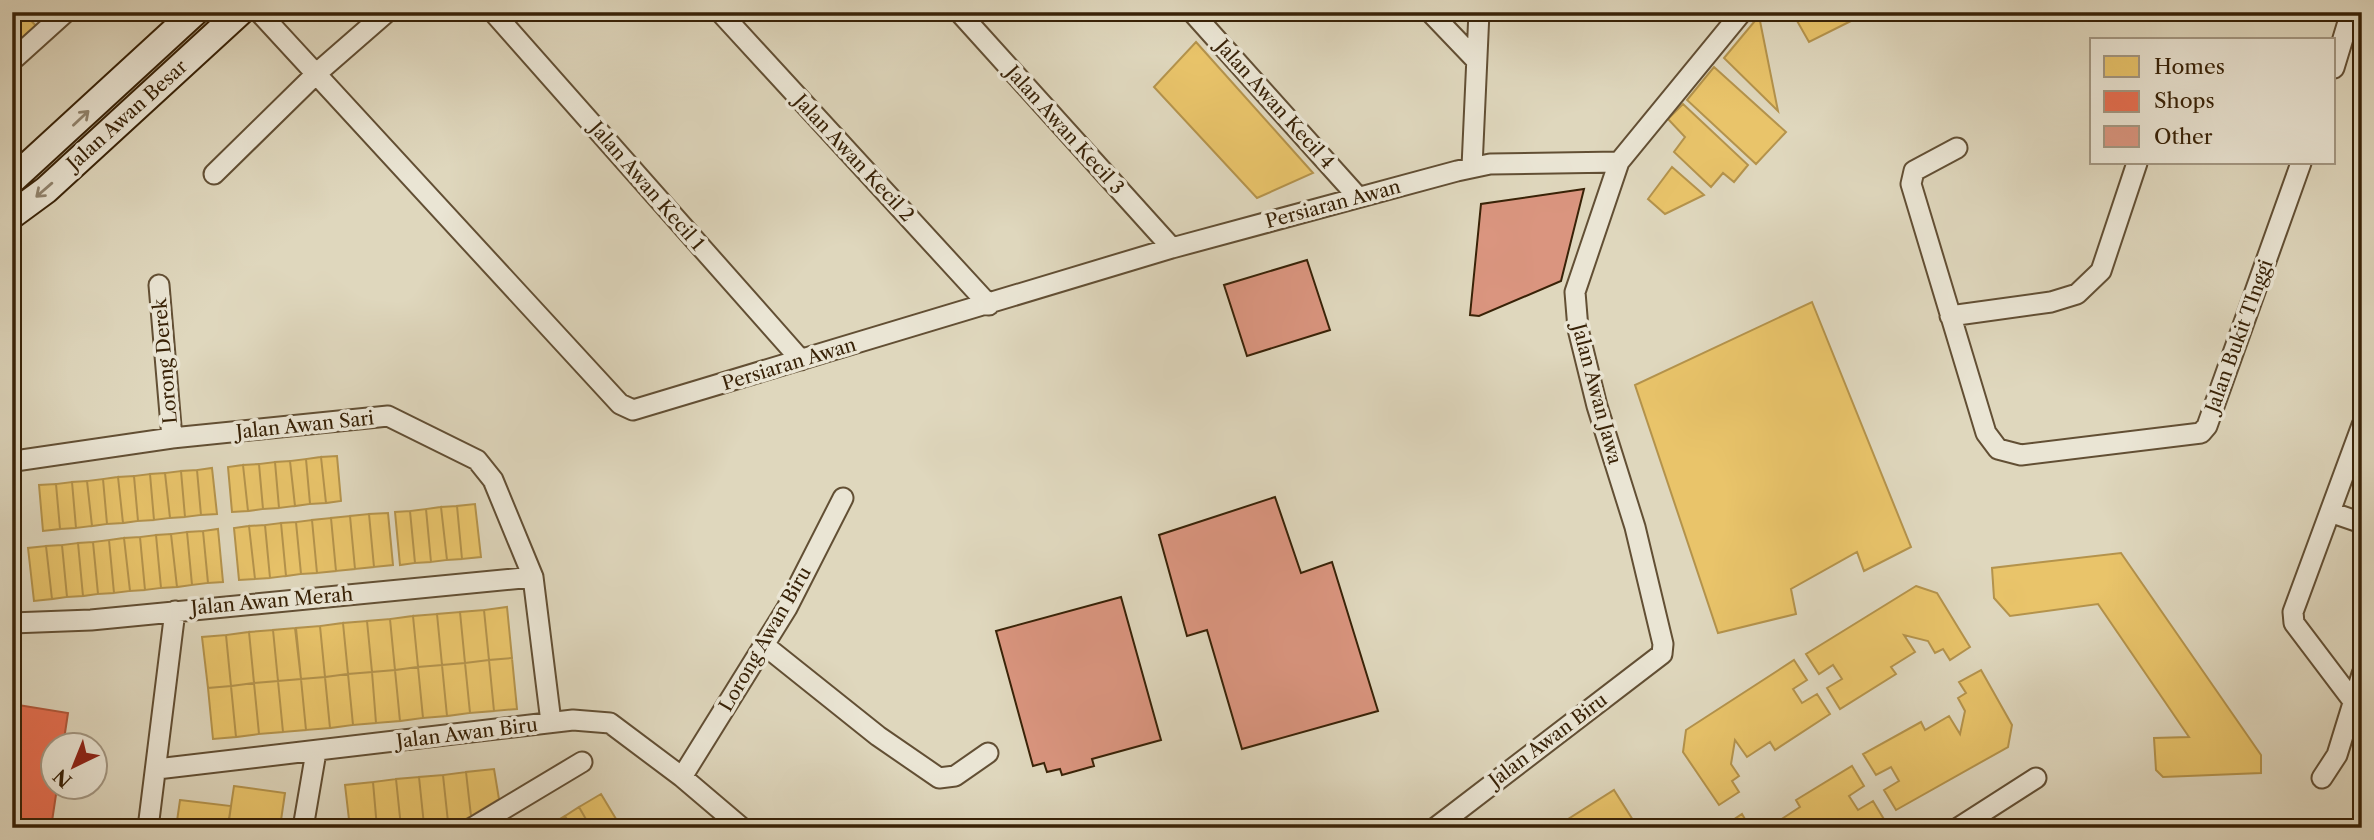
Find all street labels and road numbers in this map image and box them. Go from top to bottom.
street label: Jalan Awan Kecil 4 [1209,32,1339,173]
street label: Jalan Awan Besar [60,55,192,177]
street label: Jalan Awan Kecil 3 [999,59,1129,199]
street label: Jalan Awan Kecil 2 [787,87,919,227]
street label: Jalan Awan Kecil 1 [583,115,709,255]
street label: Persiaran Awan [1263,175,1403,233]
street label: Jalan Bukit TInggi [2200,256,2277,418]
street label: Lorong Derek [148,296,182,425]
street label: Jalan Awan Jawa [1566,318,1627,467]
street label: Persiaran Awan [719,333,859,395]
street label: Jalan Awan Sari [232,406,375,444]
street label: Lorong Awan Biru [714,562,816,716]
street label: Jalan Awan Merah [187,582,354,620]
street label: Jalan Awan Biru [1482,688,1612,794]
street label: Jalan Awan Biru [392,713,539,753]

